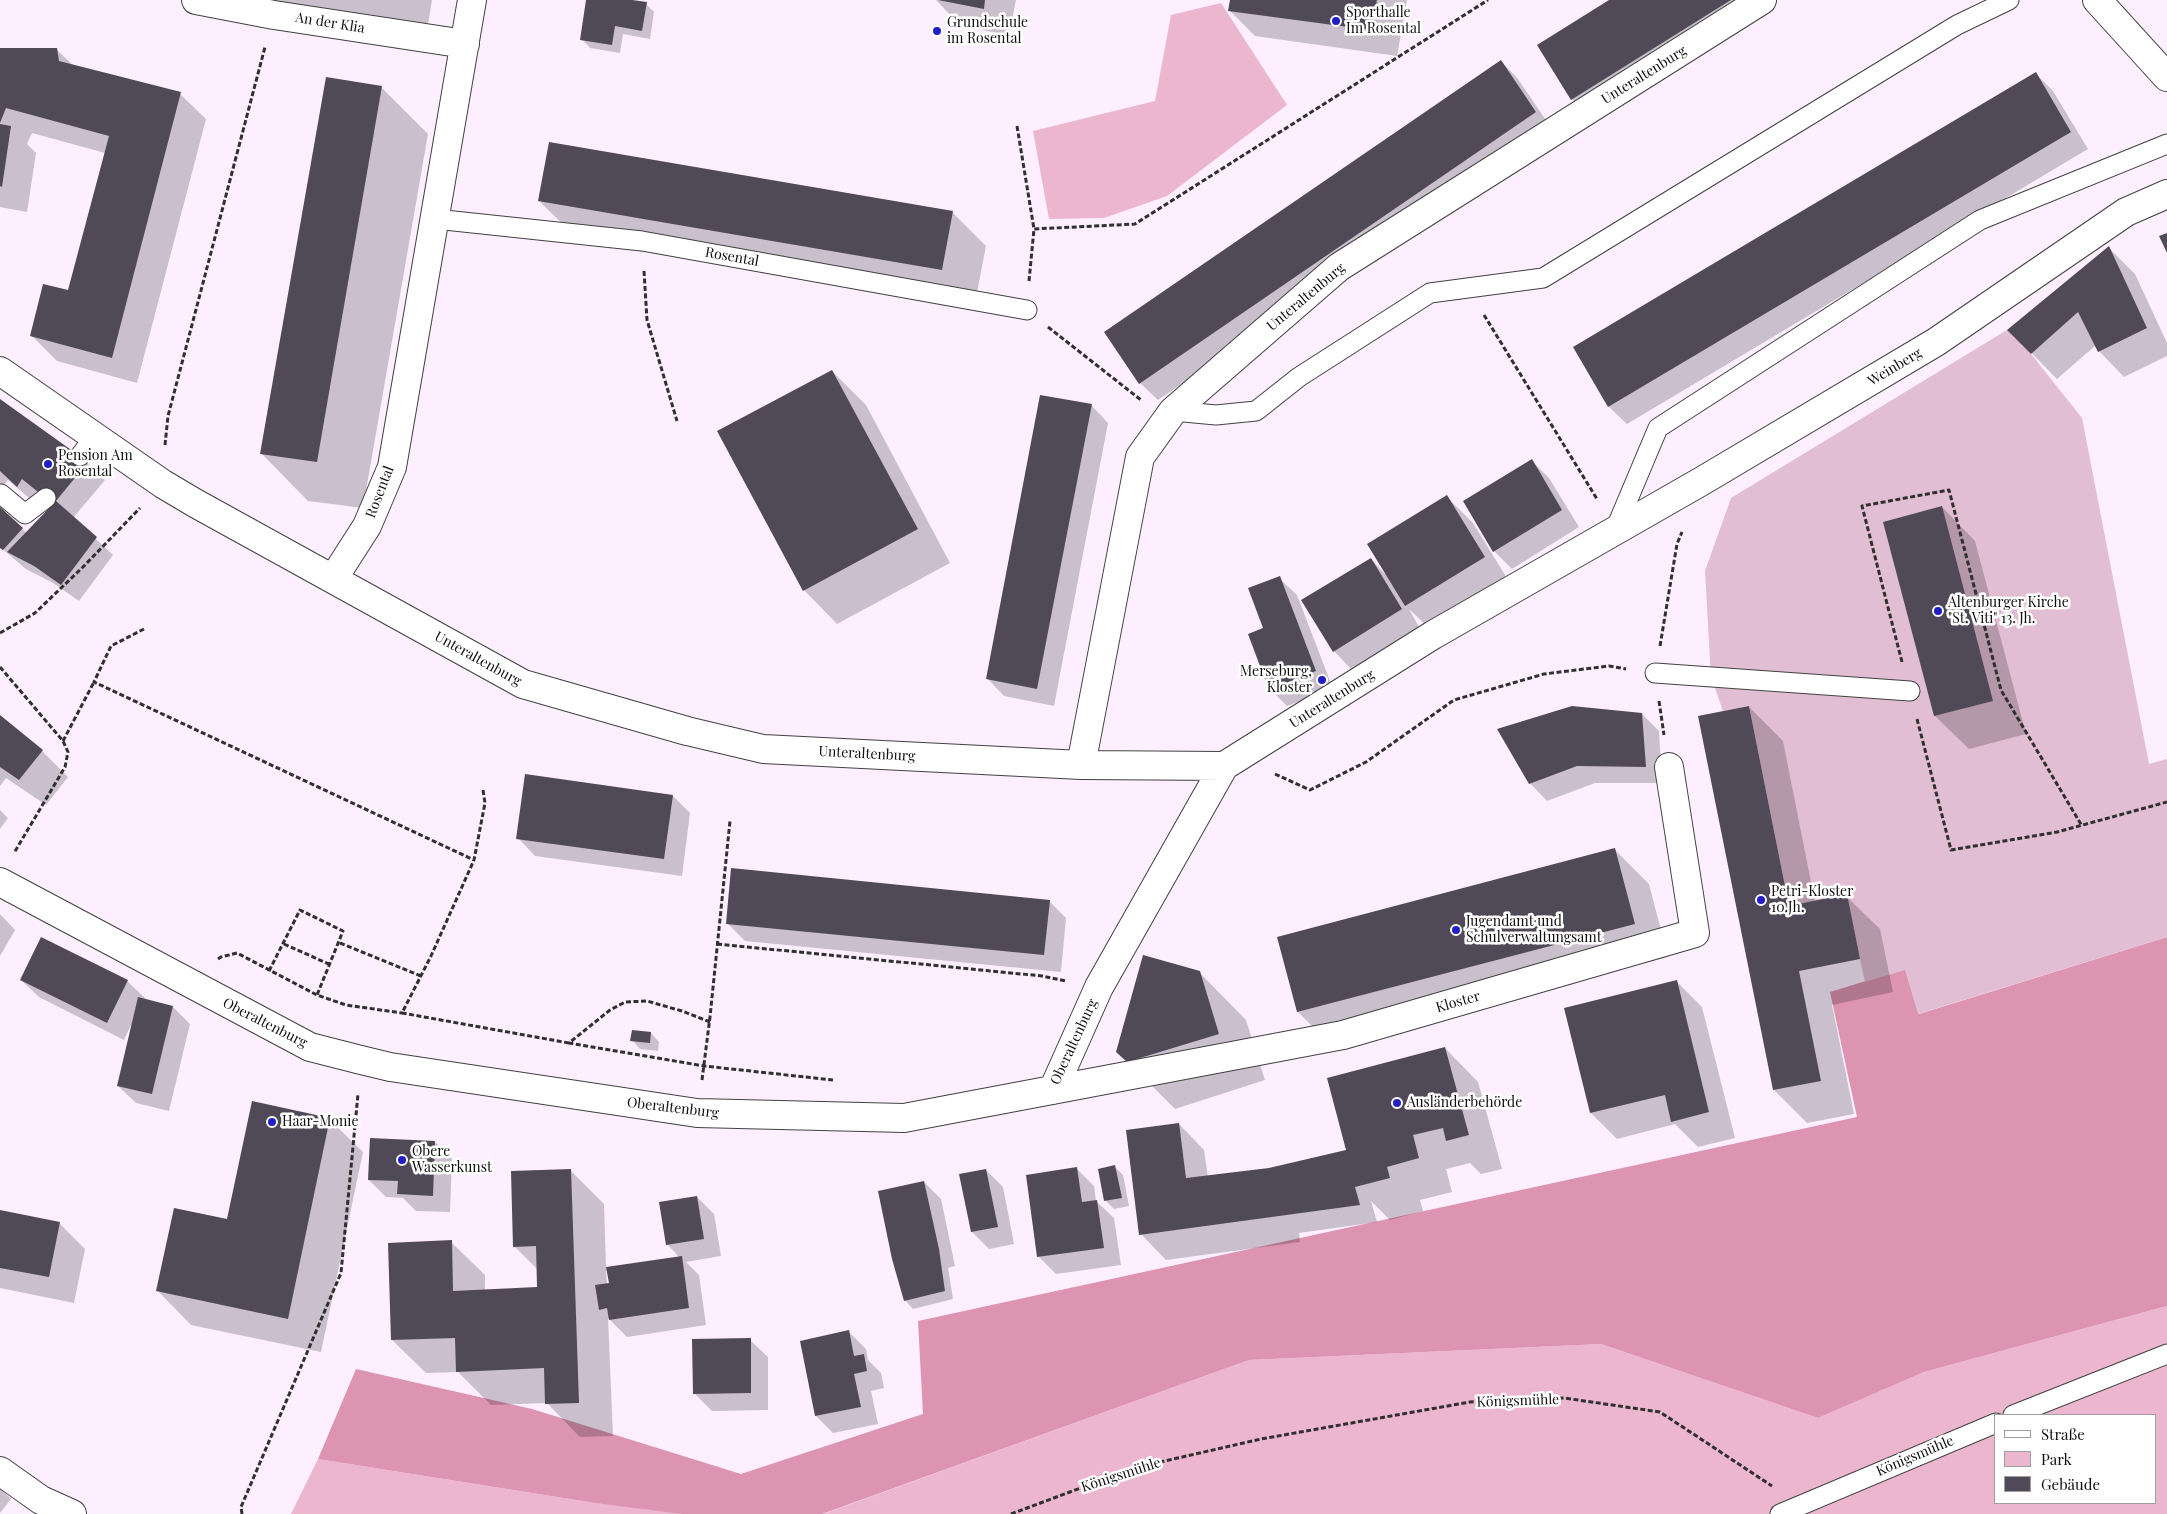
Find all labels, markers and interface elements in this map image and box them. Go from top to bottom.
place label: Sporthalle Im Rosental [1346,5,1421,38]
street label: An der Klia [294,9,366,37]
place label: Grundschule im Rosental [947,15,1028,48]
marker: Sporthalle Im Rosental [1330,15,1342,27]
marker: Grundschule im Rosental [931,25,943,37]
street label: Unteraltenburg [1598,42,1690,108]
street label: Rosental [704,244,760,270]
street label: Unteraltenburg [1263,259,1349,335]
street label: Weinberg [1865,344,1925,390]
place label: Pension Am Rosental [58,448,133,481]
marker: Pension Am Rosental [42,458,54,470]
street label: Rosental [362,464,398,520]
place label: Altenburger Kirche "St. Viti" 13. Jh. [1948,595,2069,628]
marker: Altenburger Kirche "St. Viti" 13. Jh. [1932,605,1944,617]
street label: Unteraltenburg [432,628,524,690]
place label: Merseburg, Kloster [1240,664,1312,696]
street label: Unteraltenburg [1286,666,1378,732]
marker: Merseburg, Kloster [1316,674,1328,686]
street label: Unteraltenburg [818,743,916,765]
place label: Petri-Kloster 10.Jh. [1771,884,1853,916]
marker: Petri-Kloster 10.Jh. [1755,894,1767,906]
place label: Jugendamt und Schulverwaltungsamt [1466,914,1602,946]
marker: Jugendamt und Schulverwaltungsamt [1450,924,1462,936]
street label: Kloster [1434,988,1482,1016]
street label: Oberaltenburg [220,994,310,1052]
street label: Oberaltenburg [1047,996,1101,1088]
street label: Oberaltenburg [626,1094,720,1122]
place label: Ausländerbehörde [1407,1095,1522,1111]
marker: Ausländerbehörde [1391,1097,1403,1109]
place label: Haar-Monie [282,1114,358,1130]
marker: Haar-Monie [266,1116,278,1128]
place label: Obere Wasserkunst [412,1144,492,1176]
marker: Obere Wasserkunst [396,1154,408,1166]
street label: Königsmühle [1476,1391,1560,1411]
legend [1994,1414,2157,1504]
text: Straße [2041,1424,2085,1444]
street label: Königsmühle [1874,1432,1956,1480]
text: Park [2041,1449,2072,1469]
street label: Königsmühle [1079,1454,1163,1496]
text: Gebäude [2041,1474,2100,1494]

